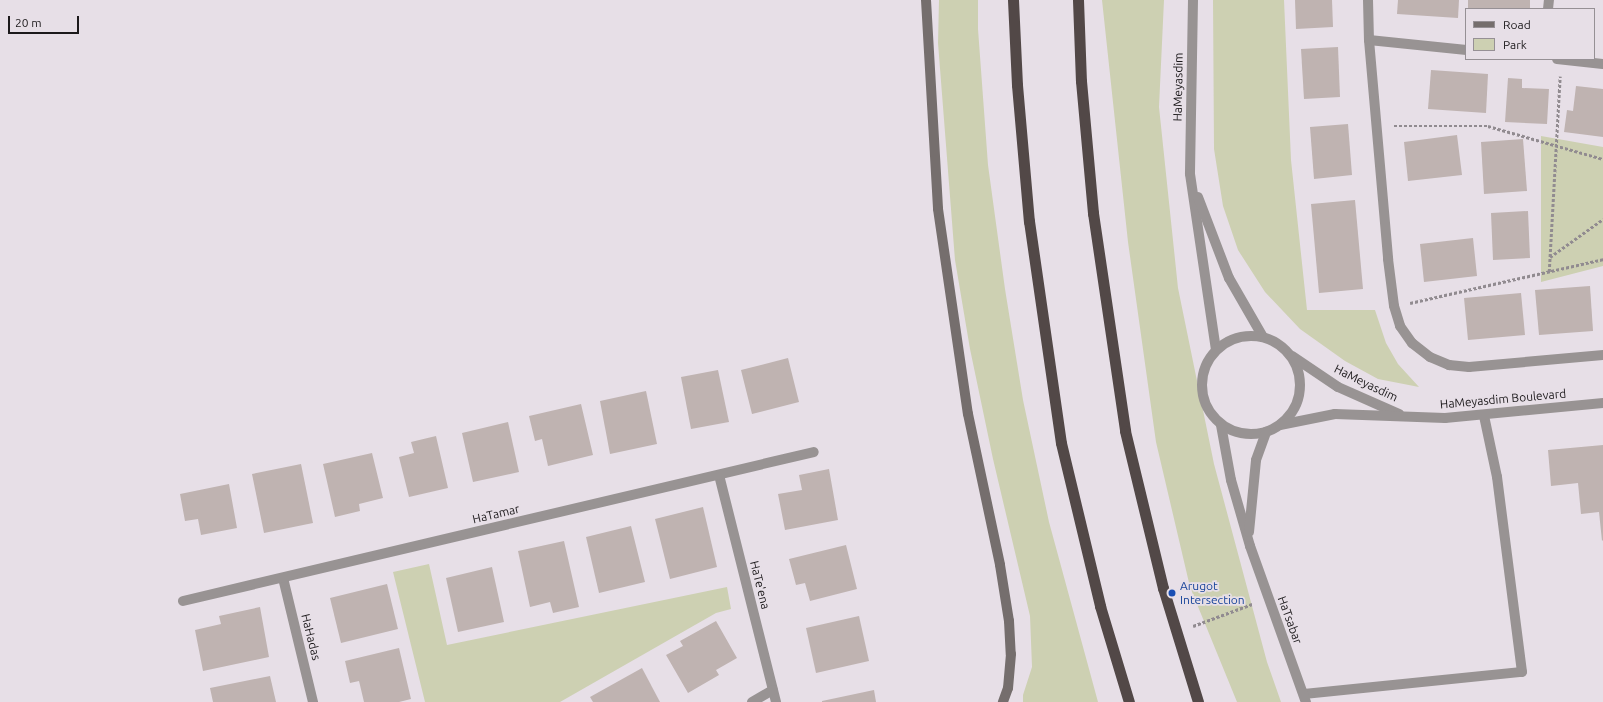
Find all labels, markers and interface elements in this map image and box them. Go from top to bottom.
scale bar [10,8,81,34]
legend [1465,8,1595,60]
text: 20 m [15,16,42,29]
text: Road [1503,18,1531,31]
text: Park [1503,38,1527,51]
street label: HaMeyasdim [1170,52,1186,122]
street label: HaMeyasdim [1332,361,1400,405]
street label: HaMeyasdim Boulevard [1439,386,1567,412]
street label: HaTamar [471,502,521,526]
street label: HaTe'ena [747,559,773,611]
place label: Arugot Intersection [1180,579,1245,607]
marker: Arugot Intersection [1167,588,1177,598]
street label: HaTsabar [1275,594,1305,646]
street label: HaHadas [298,612,324,662]

